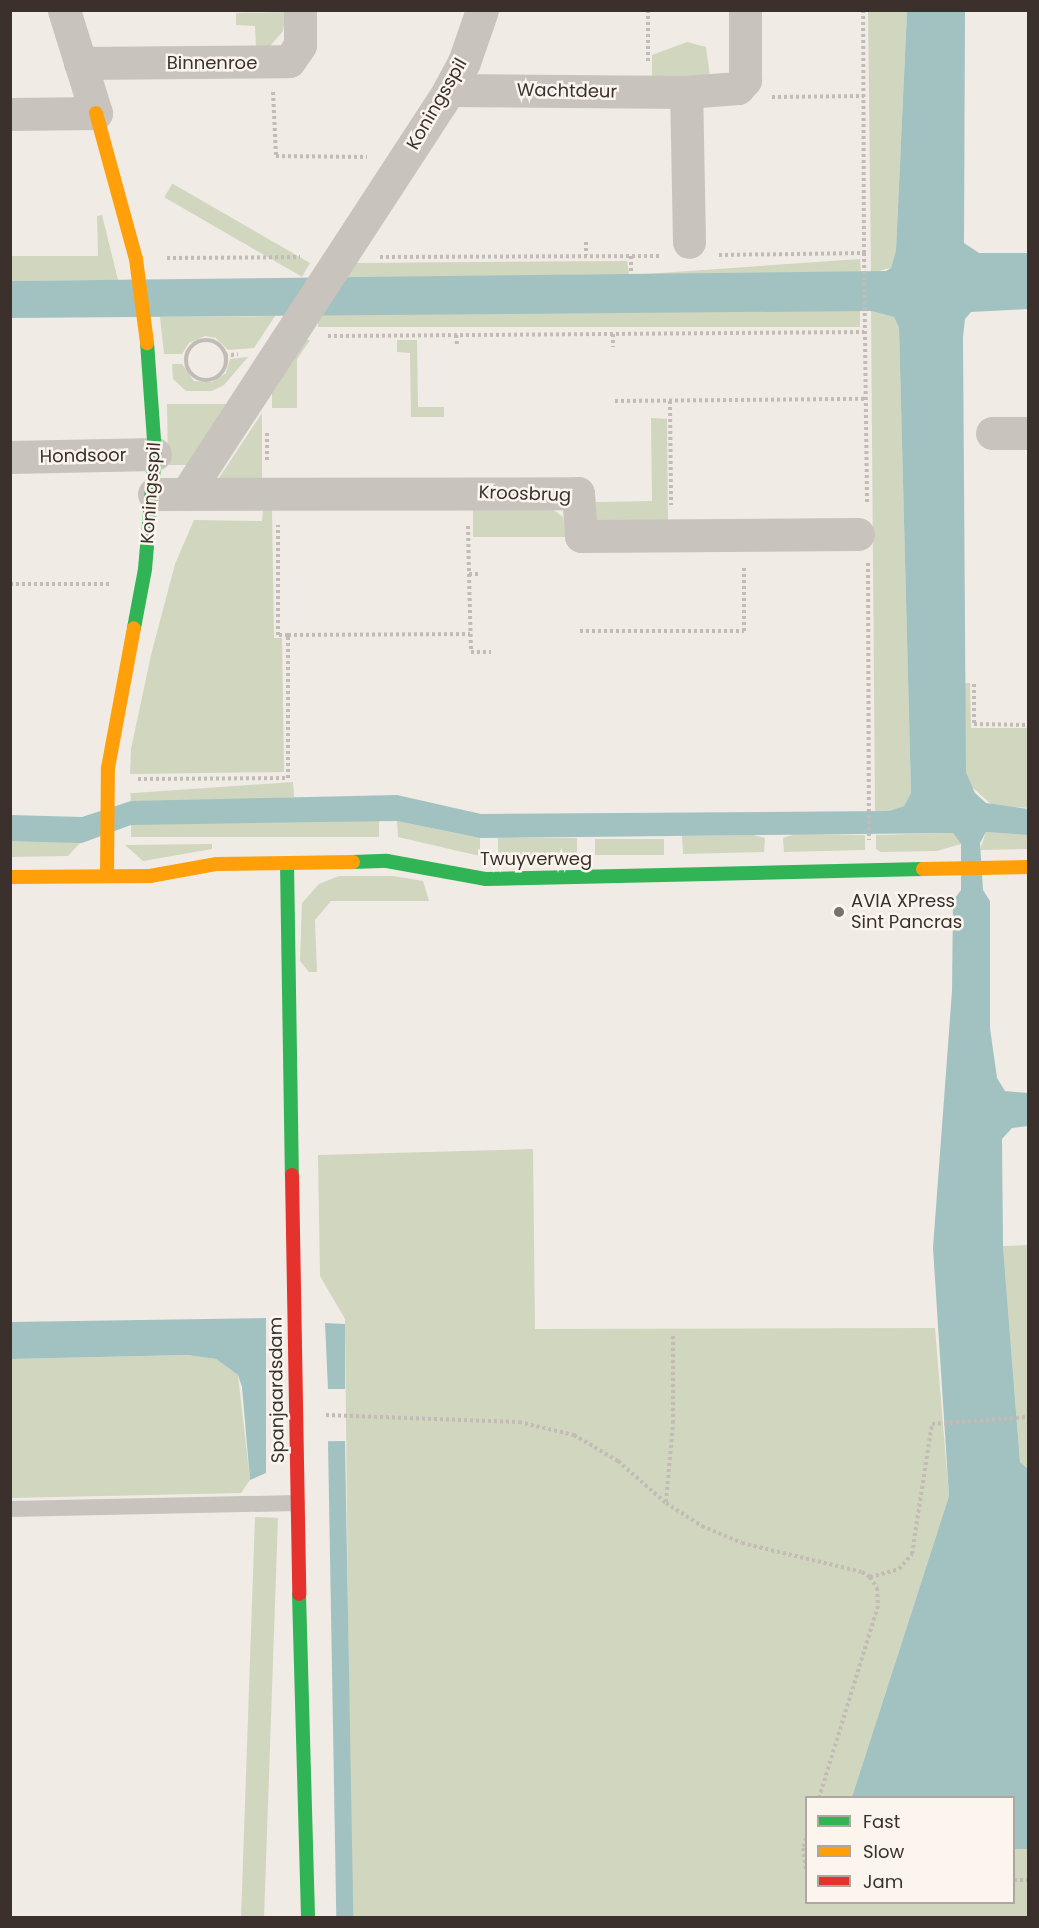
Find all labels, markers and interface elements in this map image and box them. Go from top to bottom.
street label: Binnenroe [167,52,257,74]
street label: Koningsspil [402,55,472,153]
street label: Wachtdeur [517,79,617,103]
street label: Koningsspil [137,441,165,545]
street label: Hondsoor [39,444,127,468]
street label: Kroosbrug [478,482,572,506]
street label: Twuyverweg [480,848,592,870]
place label: AVIA XPress Sint Pancras [851,891,962,934]
marker: AVIA XPress Sint Pancras [832,905,846,919]
street label: Spanjaardsdam [265,1317,289,1463]
legend [805,1796,1015,1904]
text: Fast [863,1809,900,1834]
text: Slow [863,1839,904,1864]
text: Jam [863,1869,903,1894]

